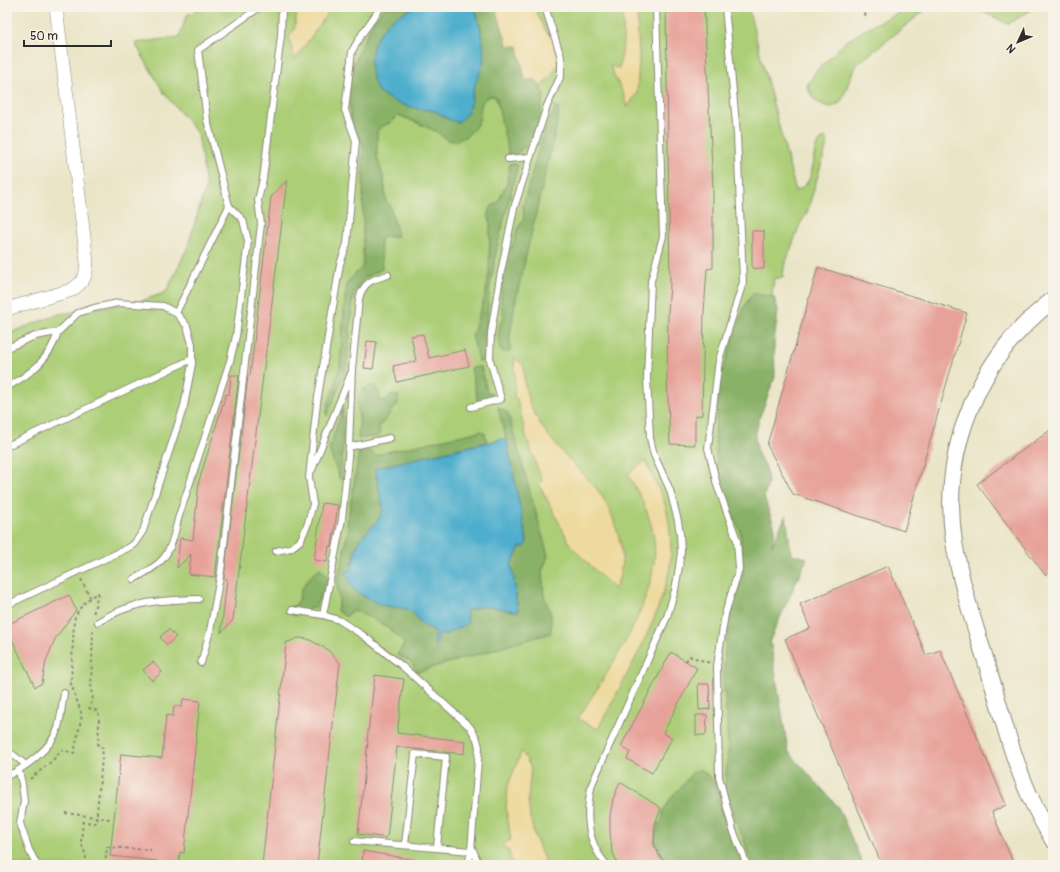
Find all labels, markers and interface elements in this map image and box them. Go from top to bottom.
scale bar [24,22,111,48]
north arrow [998,22,1038,62]
text: 50 m [30,29,58,44]
text: N [1004,41,1018,56]

